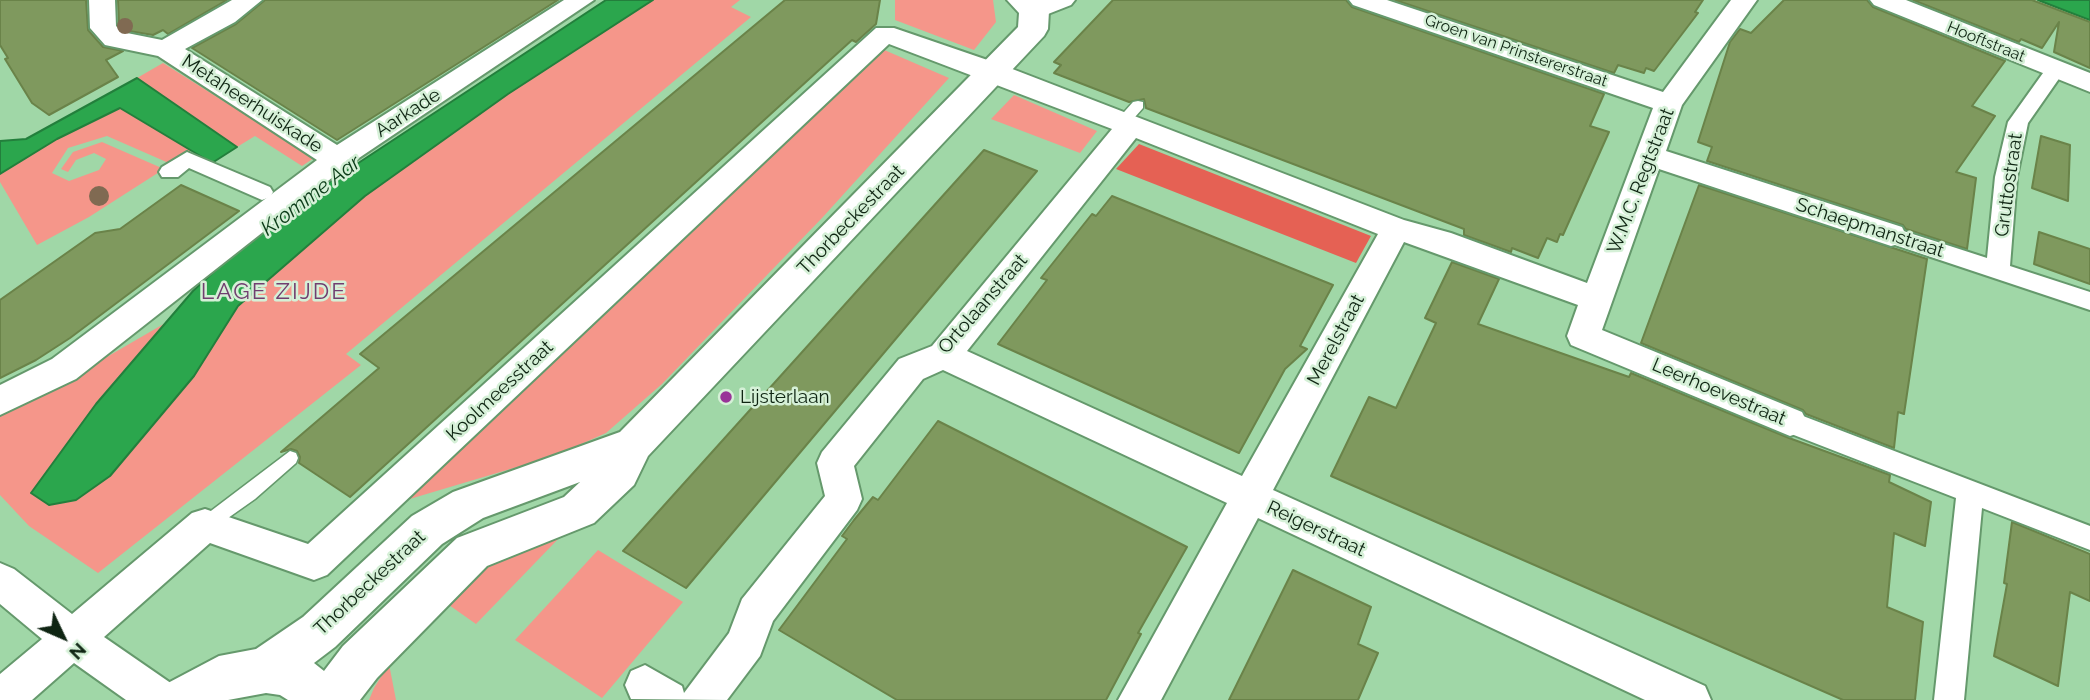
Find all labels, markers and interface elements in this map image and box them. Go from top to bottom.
street label: Groen van Prinstererstraat [1422,11,1610,91]
street label: Hooftstraat [1944,18,2028,66]
street label: Metaheerhuiskade [177,50,327,158]
street label: Aarkade [371,84,445,142]
street label: W.M.C. Regtstraat [1603,105,1679,257]
street label: Gruttostraat [1990,132,2028,238]
water label: Kromme Aar [256,150,366,242]
street label: Thorbeckestraat [793,160,909,280]
street label: Schaepmanstraat [1793,193,1947,263]
street label: Ortolaanstraat [934,250,1032,358]
district label: LAGE ZIJDE [202,278,346,306]
street label: Merelstraat [1303,291,1369,389]
street label: Koolmeesstraat [442,336,558,446]
street label: Leerhoevestraat [1649,354,1789,430]
place label: Lijsterlaan [740,386,830,408]
marker: Lijsterlaan [718,389,734,405]
street label: Reigerstraat [1263,496,1369,562]
street label: Thorbeckestraat [310,526,430,640]
north arrow [28,602,98,672]
text: N [65,639,91,664]

